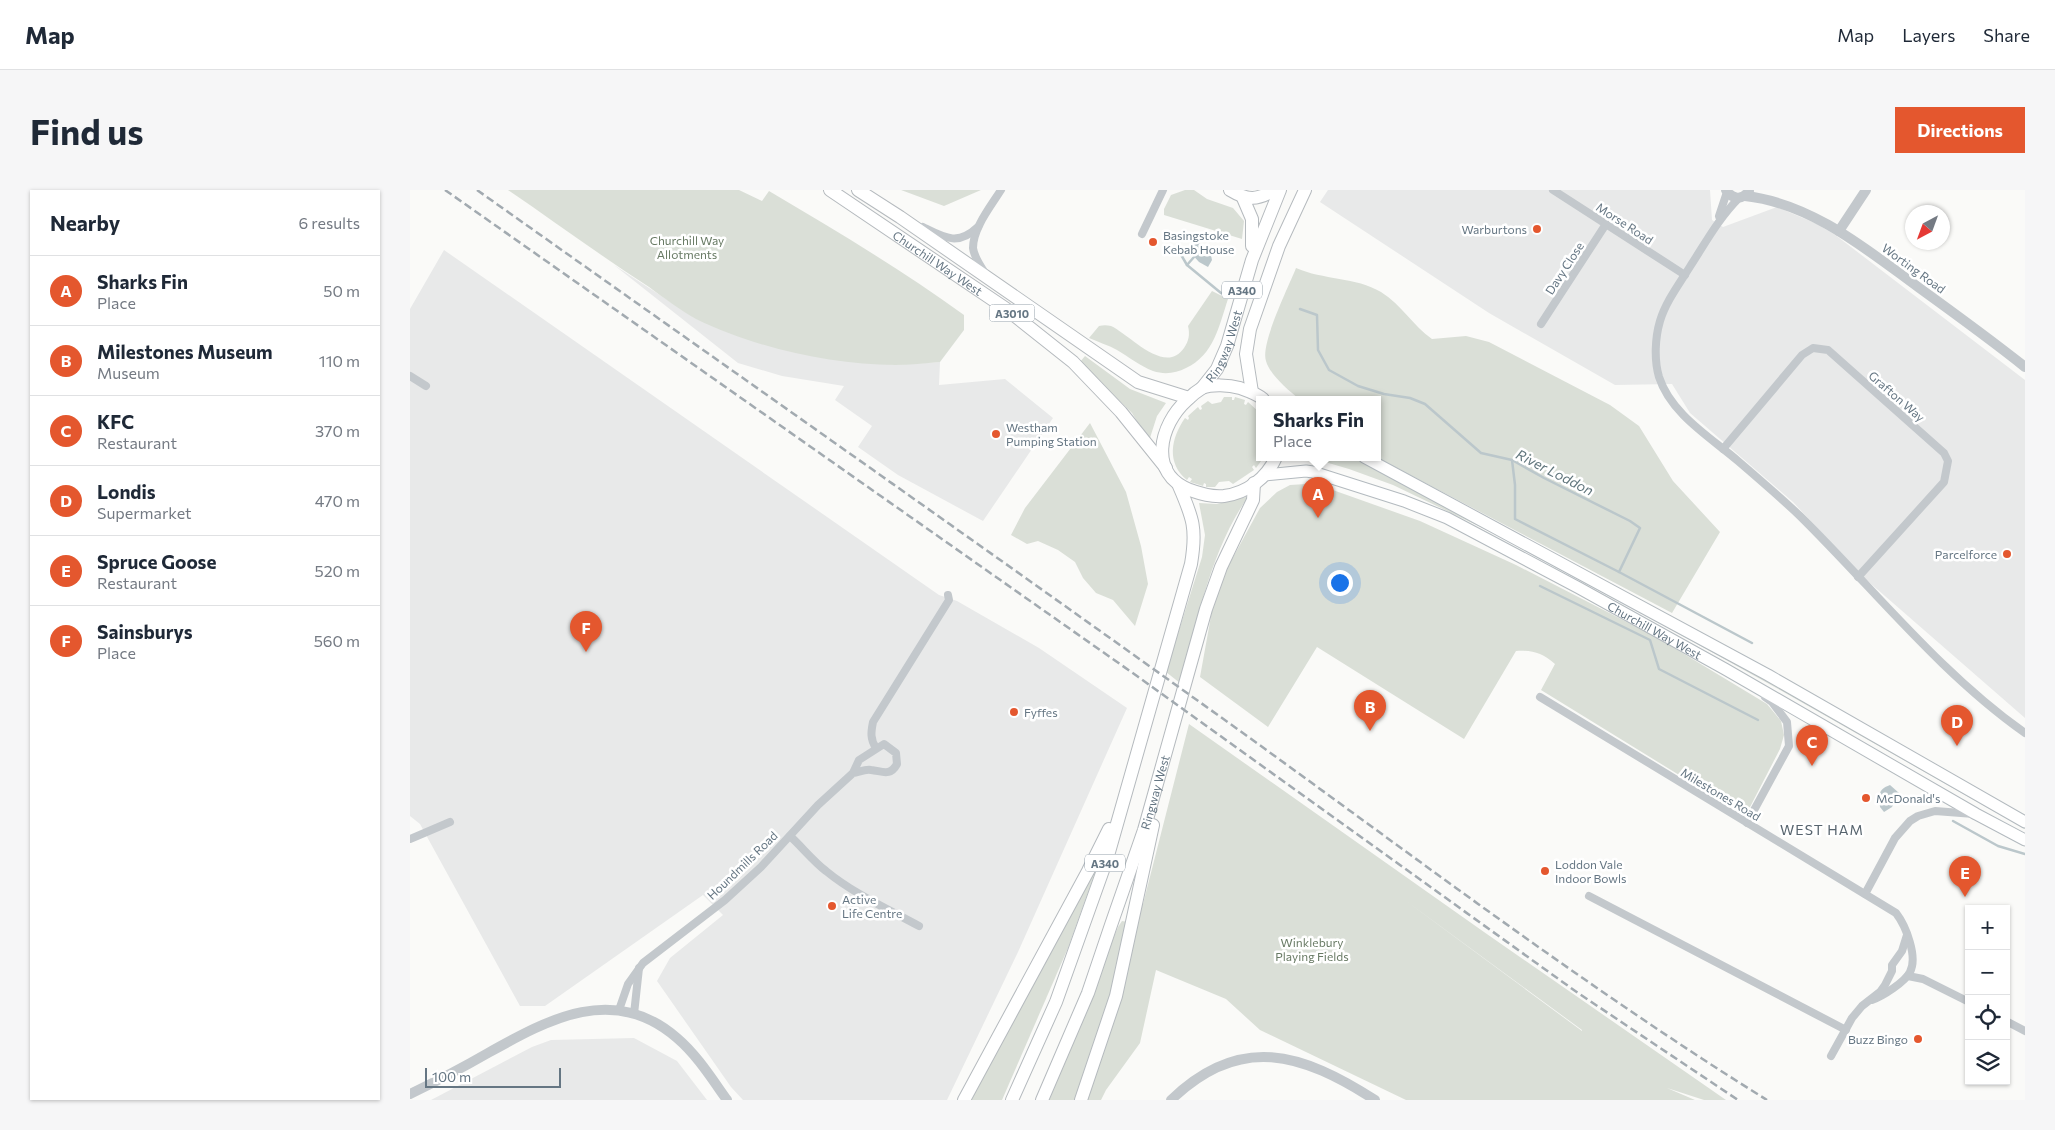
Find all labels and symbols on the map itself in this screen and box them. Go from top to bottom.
street label: Morse Road [1594,199,1656,247]
north arrow [1905,205,1950,250]
place label: Warburtons [1461,222,1527,236]
marker: Warburtons [1531,223,1543,235]
street label: Churchill Way West [890,227,985,298]
place label: Basingstoke Kebab House [1163,228,1234,256]
park label: Churchill Way Allotments [650,233,724,261]
marker: Basingstoke Kebab House [1147,236,1159,248]
street label: Davy Close [1542,239,1586,297]
street label: Worting Road [1880,240,1949,296]
road number: A340 [1222,282,1262,298]
road number: A3010 [990,305,1034,322]
street label: Ringway West [1202,308,1244,385]
street label: Grafton Way [1866,368,1928,424]
place label: Westham Pumping Station [1006,420,1097,448]
marker: Westham Pumping Station [990,428,1002,440]
water label: River Loddon [1513,445,1597,499]
pin: A [1302,477,1334,518]
place label: Parcelforce [1935,547,1997,561]
marker: Parcelforce [2001,548,2013,560]
your location [1327,570,1353,596]
street label: Churchill Way West [1605,598,1704,662]
pin: F [570,611,602,652]
pin: B [1354,690,1386,731]
place label: Fyffes [1024,705,1058,719]
pin: D [1941,705,1973,746]
marker: Fyffes [1008,706,1020,718]
pin: C [1796,725,1828,766]
street label: Ringway West [1137,753,1172,831]
street label: Milestones Road [1679,765,1763,823]
place label: McDonald's [1876,791,1940,805]
marker: McDonald's [1860,792,1872,804]
district label: WEST HAM [1780,821,1864,838]
street label: Houndmills Road [704,828,780,902]
road number: A340 [1085,854,1125,871]
pin: E [1949,856,1981,897]
place label: Loddon Vale Indoor Bowls [1555,857,1626,885]
marker: Loddon Vale Indoor Bowls [1539,865,1551,877]
place label: Active Life Centre [842,892,902,920]
marker: Active Life Centre [826,900,838,912]
park label: Winklebury Playing Fields [1275,935,1349,963]
place label: Buzz Bingo [1848,1032,1908,1046]
marker: Buzz Bingo [1912,1033,1924,1045]
scale bar [425,1065,561,1088]

